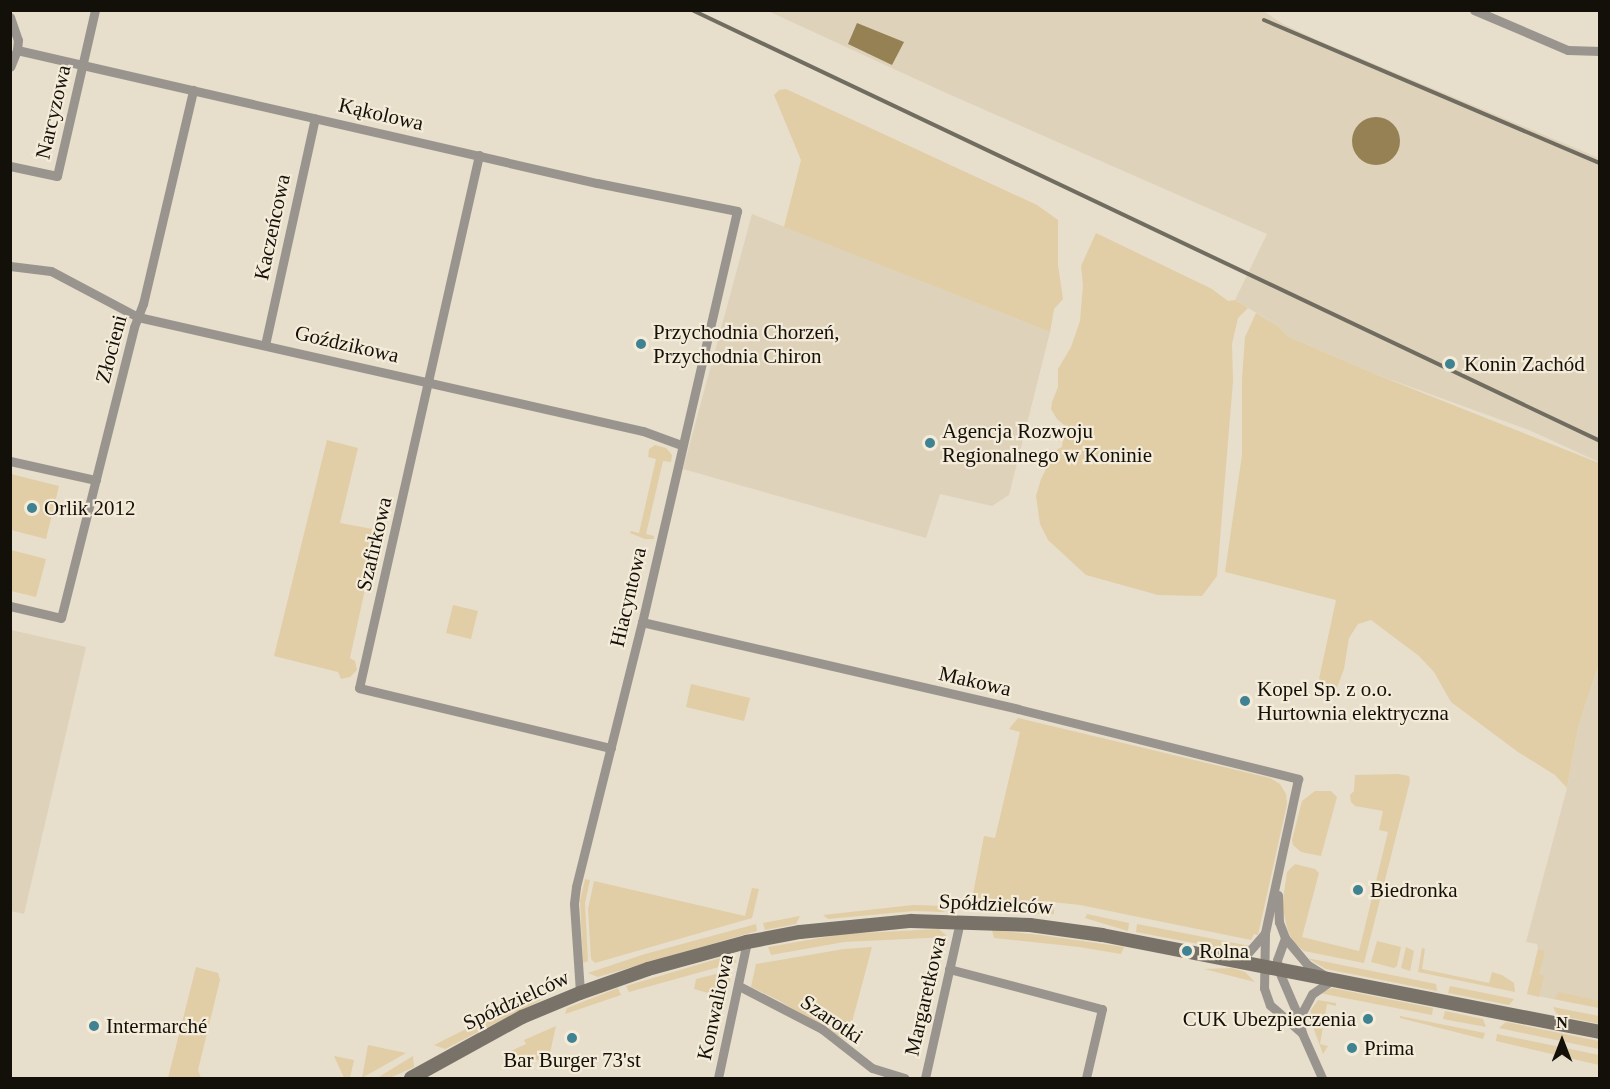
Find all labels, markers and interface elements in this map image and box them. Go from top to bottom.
street label: Narcyzowa [30,63,76,161]
street label: Kąkolowa [336,92,426,136]
street label: Kaczeńcowa [249,172,295,282]
street label: Złocieni [90,312,132,386]
place label: Przychodnia Chorzeń, Przychodnia Chiron [653,319,840,369]
street label: Goździkowa [292,320,402,368]
marker: Przychodnia Chorzeń, Przychodnia Chiron [634,337,648,351]
place label: Konin Zachód [1464,351,1585,377]
marker: Konin Zachód [1441,355,1459,373]
place label: Agencja Rozwoju Regionalnego w Koninie [942,418,1152,468]
marker: Agencja Rozwoju Regionalnego w Koninie [923,436,937,450]
place label: Orlik 2012 [44,495,136,521]
street label: Szafirkowa [351,495,397,593]
marker: Orlik 2012 [25,501,39,515]
street label: Hiacyntowa [604,545,652,649]
street label: Makowa [936,660,1014,702]
place label: Kopel Sp. z o.o. Hurtownia elektryczna [1257,676,1449,726]
marker: Kopel Sp. z o.o. Hurtownia elektryczna [1238,694,1252,708]
place label: Biedronka [1370,877,1457,903]
marker: Biedronka [1351,883,1365,897]
street label: Spółdzielców [938,888,1054,920]
street label: Margaretkowa [899,934,951,1058]
place label: Rolna [1199,938,1249,964]
marker: Rolna [1180,944,1194,958]
street label: Konwaliowa [692,952,738,1062]
street label: Spółdzielców [459,964,573,1036]
street label: Szarotki [796,989,868,1049]
place label: CUK Ubezpieczenia [1183,1006,1356,1032]
north arrow [1532,1011,1592,1071]
marker: CUK Ubezpieczenia [1361,1012,1375,1026]
place label: Intermarché [106,1013,207,1039]
text: N [1556,1014,1568,1031]
marker: Intermarché [87,1019,101,1033]
marker: Bar Burger 73'st [565,1031,579,1045]
place label: Prima [1364,1035,1414,1061]
marker: Prima [1345,1041,1359,1055]
place label: Bar Burger 73'st [503,1047,641,1073]

